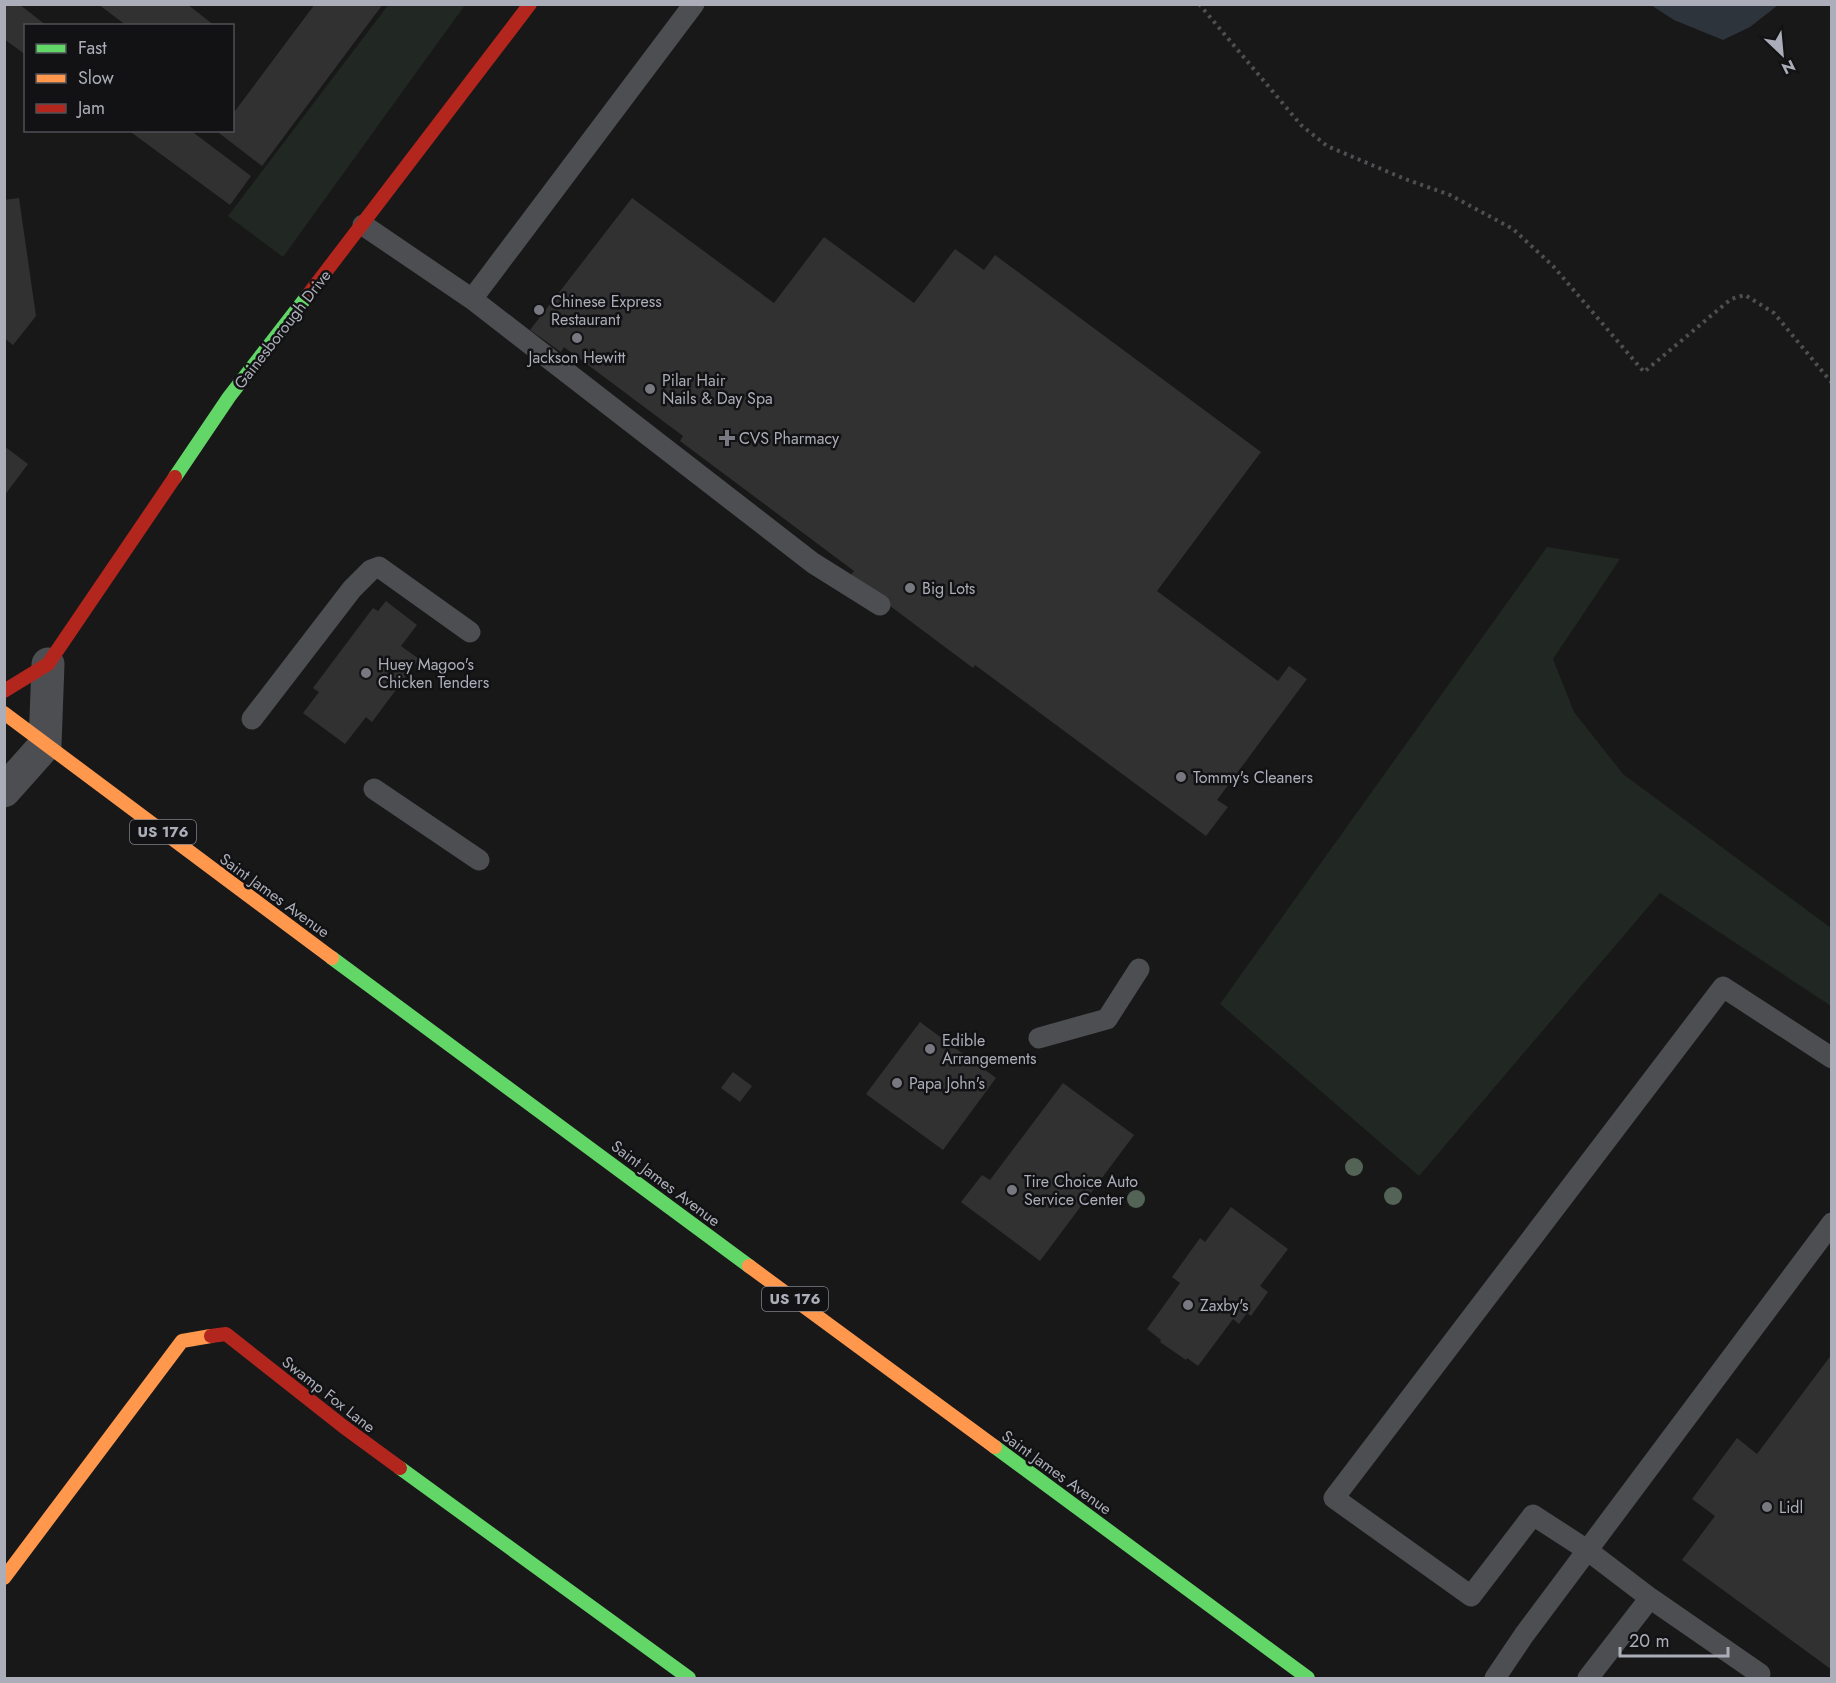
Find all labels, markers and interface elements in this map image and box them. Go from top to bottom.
legend [24,24,234,132]
north arrow [1752,24,1812,84]
text: Fast [78,35,107,61]
text: N [1778,54,1799,80]
text: Slow [78,65,115,91]
text: Jam [76,95,105,121]
street label: Gainesborough Drive [229,265,336,394]
place label: Chinese Express Restaurant [551,290,662,331]
marker: Chinese Express Restaurant [532,303,546,317]
marker: Jackson Hewitt [570,331,584,345]
place label: Jackson Hewitt [527,346,626,369]
place label: Pilar Hair Nails & Day Spa [662,369,773,410]
marker: Pilar Hair Nails & Day Spa [643,382,657,396]
place label: CVS Pharmacy [739,427,840,450]
marker: CVS Pharmacy [720,431,734,445]
place label: Big Lots [922,577,975,600]
marker: Big Lots [903,581,917,595]
place label: Huey Magoo's Chicken Tenders [378,653,489,694]
marker: Huey Magoo's Chicken Tenders [359,666,373,680]
place label: Tommy's Cleaners [1193,766,1313,789]
marker: Tommy's Cleaners [1174,770,1188,784]
road number: US 176 [130,820,196,844]
street label: Saint James Avenue [215,848,334,943]
place label: Edible Arrangements [942,1029,1036,1070]
marker: Edible Arrangements [923,1042,937,1056]
place label: Papa John's [909,1072,985,1095]
marker: Papa John's [890,1076,904,1090]
street label: Saint James Avenue [606,1135,725,1232]
place label: Tire Choice Auto Service Center [1024,1170,1138,1211]
marker: Tire Choice Auto Service Center [1005,1183,1019,1197]
road number: US 176 [762,1287,828,1311]
place label: Zaxby's [1200,1294,1248,1317]
marker: Zaxby's [1181,1298,1195,1312]
street label: Swamp Fox Lane [277,1351,380,1438]
street label: Saint James Avenue [997,1425,1116,1520]
place label: Lidl [1779,1496,1803,1519]
marker: Lidl [1760,1500,1774,1514]
scale bar [1620,1620,1728,1658]
text: 20 m [1629,1628,1669,1654]

